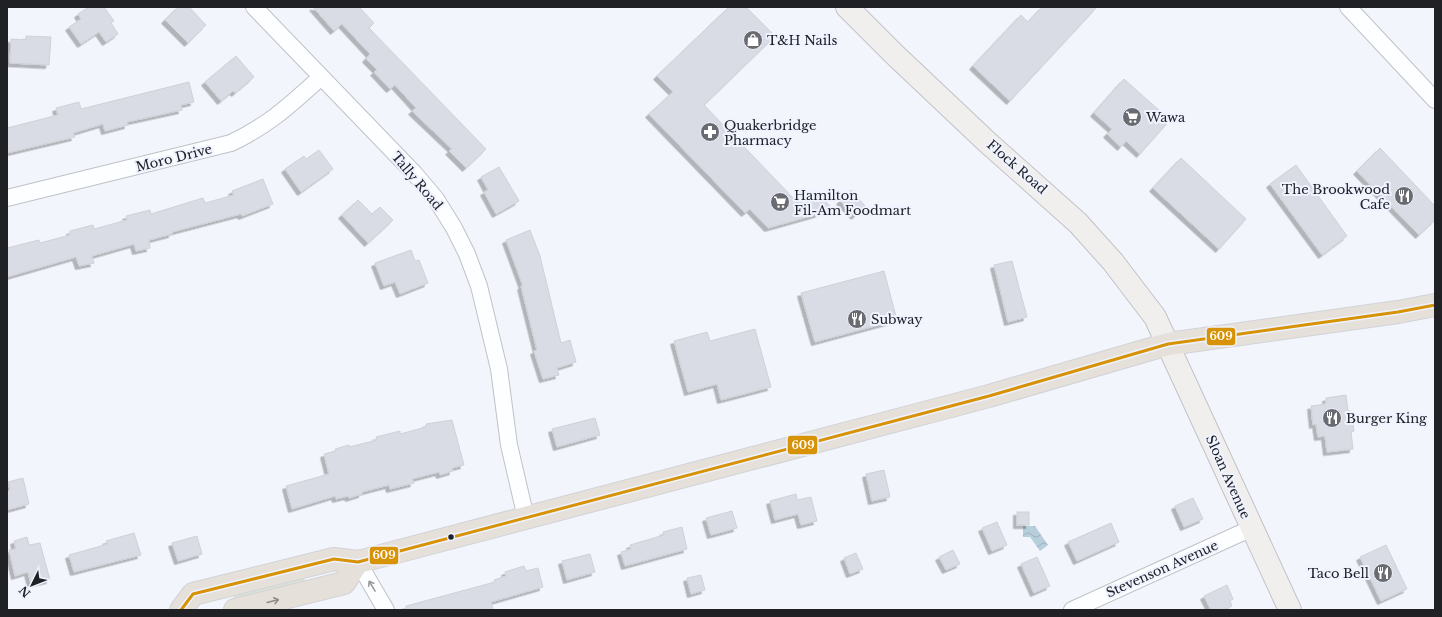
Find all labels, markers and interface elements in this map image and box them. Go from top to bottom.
shop icon: T&H Nails [742,29,764,51]
place label: T&H Nails [767,32,837,49]
supermarket icon: Wawa [1121,106,1143,128]
place label: Wawa [1145,109,1186,126]
place label: Quakerbridge Pharmacy [724,117,817,149]
pharmacy icon: Quakerbridge Pharmacy [699,121,721,143]
street label: Flock Road [983,136,1051,198]
street label: Moro Drive [134,140,214,176]
street label: Tally Road [388,148,446,214]
place label: The Brookwood Cafe [1282,181,1390,213]
restaurant icon: The Brookwood Cafe [1393,185,1415,207]
place label: Hamilton Fil-Am Foodmart [794,187,911,219]
supermarket icon: Hamilton Fil-Am Foodmart [769,191,791,213]
restaurant icon: Subway [846,308,868,330]
place label: Subway [871,311,923,328]
line badge: 609 [1206,327,1236,346]
text: 609 [1209,329,1233,343]
restaurant icon: Burger King [1321,407,1343,429]
place label: Burger King [1346,410,1427,427]
street label: Sloan Avenue [1202,432,1254,522]
line badge: 609 [787,435,818,455]
text: 609 [791,438,815,452]
unlabelled marker [446,532,456,542]
street label: Stevenson Avenue [1103,537,1221,601]
line badge: 609 [369,546,399,565]
text: 609 [372,548,396,562]
restaurant icon: Taco Bell [1372,562,1394,584]
north arrow [12,565,52,605]
place label: Taco Bell [1308,565,1369,582]
one-way arrow [368,580,376,592]
text: N [16,583,33,600]
one-way arrow [266,596,279,604]

